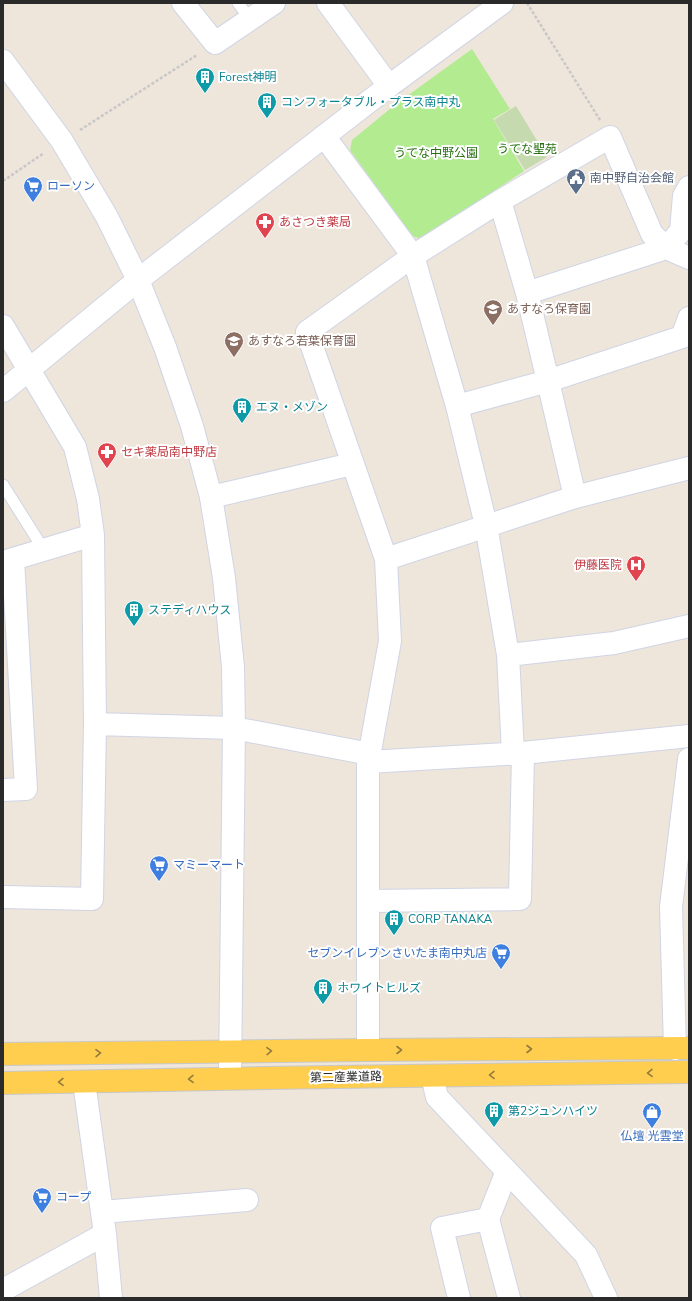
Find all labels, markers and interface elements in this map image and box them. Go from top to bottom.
building icon: Forest神明 [194,66,216,94]
place label: Forest神明 [219,69,277,85]
building icon: コンフォータブル・プラス南中丸 [256,91,278,119]
place label: コンフォータブル・プラス南中丸 [281,94,460,110]
park label: うてな聖苑 [497,141,557,157]
park label: うてな中野公園 [394,145,478,161]
public building icon: 南中野自治会館 [565,167,587,195]
place label: 南中野自治会館 [590,170,674,186]
supermarket icon: ローソン [22,175,44,203]
place label: ローソン [47,178,95,194]
pharmacy icon: あさつき薬局 [254,211,276,239]
place label: あさつき薬局 [279,214,351,230]
school or university icon: あすなろ保育園 [482,298,504,326]
place label: あすなろ保育園 [507,301,591,317]
school or university icon: あすなろ若葉保育園 [223,330,245,358]
place label: あすなろ若葉保育園 [248,333,356,349]
building icon: エヌ・メゾン [231,396,253,424]
place label: エヌ・メゾン [256,399,328,415]
pharmacy icon: セキ薬局南中野店 [96,441,118,469]
place label: セキ薬局南中野店 [121,444,217,460]
hospital icon: 伊藤医院 [625,554,647,582]
place label: 伊藤医院 [574,557,622,573]
building icon: ステディハウス [123,599,145,627]
place label: ステディハウス [148,602,231,618]
supermarket icon: マミーマート [148,854,170,882]
place label: マミーマート [173,857,245,873]
building icon: CORP TANAKA [383,908,405,936]
place label: CORP TANAKA [408,911,493,927]
supermarket icon: セブンイレブンさいたま南中丸店 [490,942,512,970]
place label: セブンイレブンさいたま南中丸店 [307,945,487,961]
building icon: ホワイトヒルズ [312,977,334,1005]
place label: ホワイトヒルズ [337,980,421,996]
one-way arrow [526,1045,532,1053]
one-way arrow [396,1046,402,1054]
one-way arrow [266,1047,272,1055]
one-way arrow [95,1049,101,1058]
street label: 第二産業道路 [310,1068,382,1086]
one-way arrow [647,1069,653,1077]
one-way arrow [489,1071,495,1079]
one-way arrow [188,1075,194,1084]
one-way arrow [58,1078,64,1086]
building icon: 第2ジュンハイツ [483,1100,505,1128]
shop icon: 仏壇 光雲堂 [641,1101,663,1129]
place label: 第2ジュンハイツ [508,1103,598,1119]
place label: 仏壇 光雲堂 [620,1128,684,1144]
supermarket icon: コープ [31,1186,53,1214]
place label: コープ [56,1189,91,1205]

